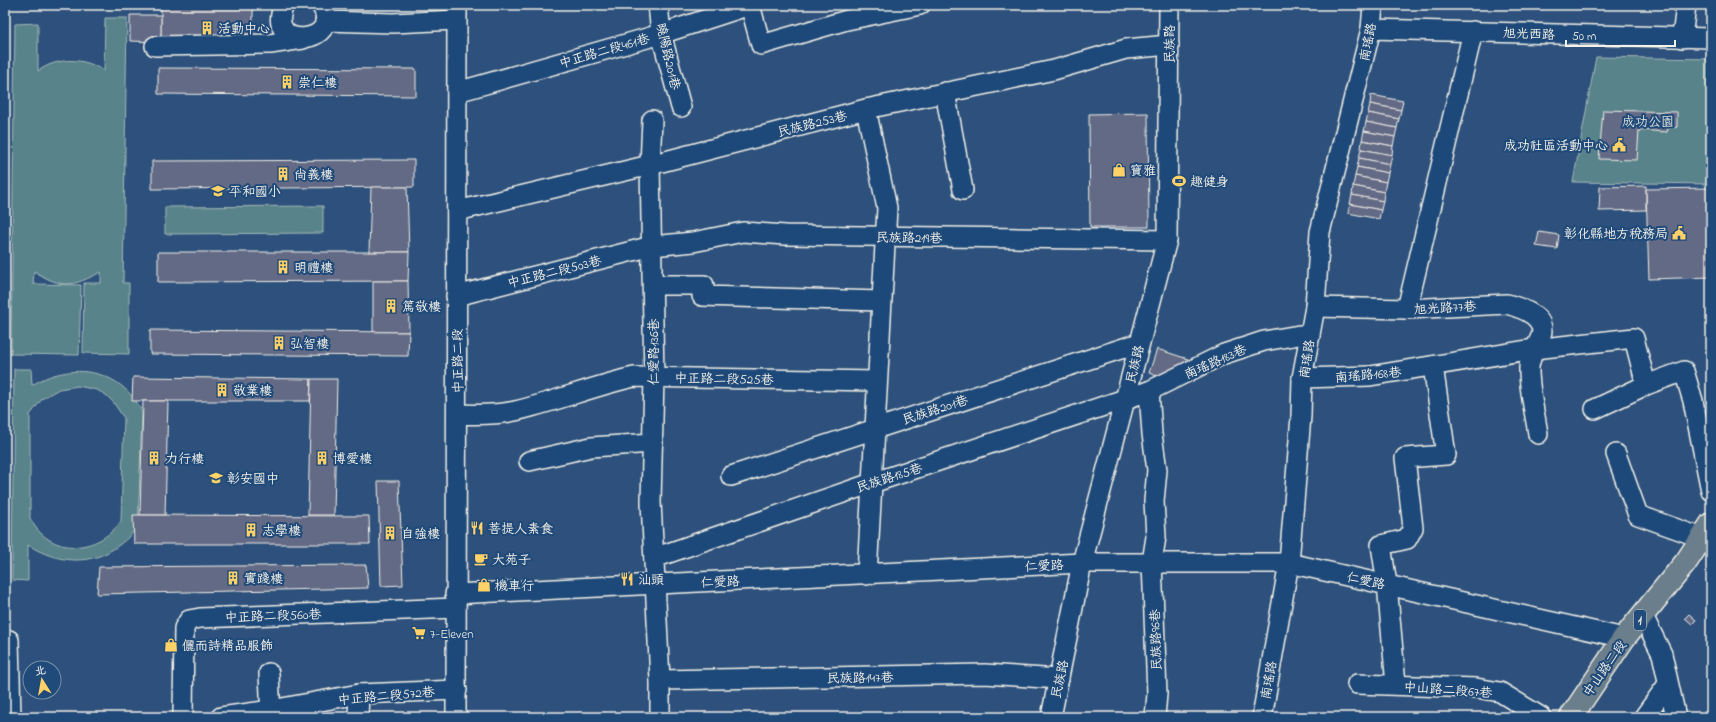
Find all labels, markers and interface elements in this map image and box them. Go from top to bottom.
building icon: 活動中心 [199,20,215,36]
place label: 活動中心 [218,20,270,39]
street label: 曉陽路201巷 [651,21,684,92]
street label: 南瑤路 [1355,21,1382,63]
scale bar [1566,22,1675,48]
street label: 民族路 [1161,24,1180,64]
street label: 旭光西路 [1503,24,1555,45]
text: 50 m [1572,28,1596,46]
street label: 中正路二段461巷 [557,29,652,73]
building icon: 崇仁樓 [279,74,295,90]
place label: 崇仁樓 [298,74,337,93]
street label: 民族路253巷 [775,107,849,142]
park label: 成功公園 [1622,113,1674,132]
place label: 成功社區活動中心 [1504,137,1608,156]
public building icon: 成功社區活動中心 [1611,137,1627,153]
shop icon: 寶雅 [1111,162,1127,178]
place label: 寶雅 [1130,162,1156,181]
building icon: 尚義樓 [275,166,291,182]
place label: 尚義樓 [294,166,333,185]
sports icon: 趣健身 [1171,173,1187,189]
place label: 趣健身 [1190,173,1229,192]
school or university icon: 平和國小 [210,183,226,199]
place label: 平和國小 [229,183,281,202]
place label: 彰化縣地方稅務局 [1564,225,1668,244]
public building icon: 彰化縣地方稅務局 [1671,225,1687,241]
street label: 民族路219巷 [876,228,942,249]
street label: 中正路二段503巷 [505,252,603,293]
building icon: 明禮樓 [275,259,291,275]
place label: 明禮樓 [294,259,333,278]
street label: 旭光路77巷 [1413,297,1477,320]
building icon: 篤敬樓 [383,298,399,314]
place label: 篤敬樓 [402,298,441,317]
street label: 仁愛路136巷 [645,318,664,386]
street label: 中正路二段 [448,328,469,394]
building icon: 弘智樓 [271,335,287,351]
place label: 弘智樓 [290,335,329,354]
street label: 南瑤路 [1295,338,1320,380]
street label: 南瑤路183巷 [1181,340,1250,385]
street label: 民族路 [1122,343,1149,386]
street label: 南瑤路168巷 [1334,363,1402,388]
street label: 中正路二段525巷 [674,369,774,390]
building icon: 敬業樓 [214,382,230,398]
place label: 敬業樓 [233,382,272,401]
street label: 民族路201巷 [900,391,971,430]
building icon: 力行樓 [146,450,162,466]
place label: 力行樓 [165,450,204,469]
building icon: 博愛樓 [314,450,330,466]
place label: 博愛樓 [333,450,372,469]
street label: 民族路185巷 [854,459,925,498]
school or university icon: 彰安國中 [208,470,224,486]
place label: 彰安國中 [227,470,279,489]
restaurant icon: 菩提人素食 [469,520,485,536]
place label: 菩提人素食 [488,520,553,539]
building icon: 志學樓 [243,522,259,538]
place label: 志學樓 [262,522,301,541]
building icon: 自強樓 [382,525,398,541]
place label: 自強樓 [401,525,440,544]
cafe icon: 大苑子 [473,551,489,567]
place label: 大苑子 [492,551,531,570]
street label: 仁愛路 [1024,556,1064,577]
street label: 仁愛路 [1345,568,1387,595]
building icon: 實踐樓 [225,570,241,586]
place label: 實踐樓 [244,570,283,589]
restaurant icon: 汕頭 [619,571,635,587]
place label: 汕頭 [638,571,664,590]
street label: 仁愛路 [700,572,740,593]
shop icon: 機車行 [476,577,492,593]
place label: 機車行 [495,577,534,596]
street label: 中正路二段560巷 [224,605,322,628]
street label: 民族路96巷 [1146,609,1167,671]
road number: 1 [1634,610,1646,630]
supermarket icon: 7-Eleven [411,625,427,641]
place label: 7-Eleven [430,625,474,644]
shop icon: 儷而詩精品服飾 [163,637,179,653]
place label: 儷而詩精品服飾 [182,637,273,656]
street label: 中山路二段 [1579,637,1632,701]
street label: 民族路 [1047,658,1074,700]
street label: 南瑤路 [1257,659,1282,701]
north arrow [22,660,62,700]
text: 北 [33,662,47,680]
street label: 民族路147巷 [826,668,894,689]
street label: 中山路二段67巷 [1403,678,1493,703]
street label: 中正路二段572巷 [337,683,435,710]

